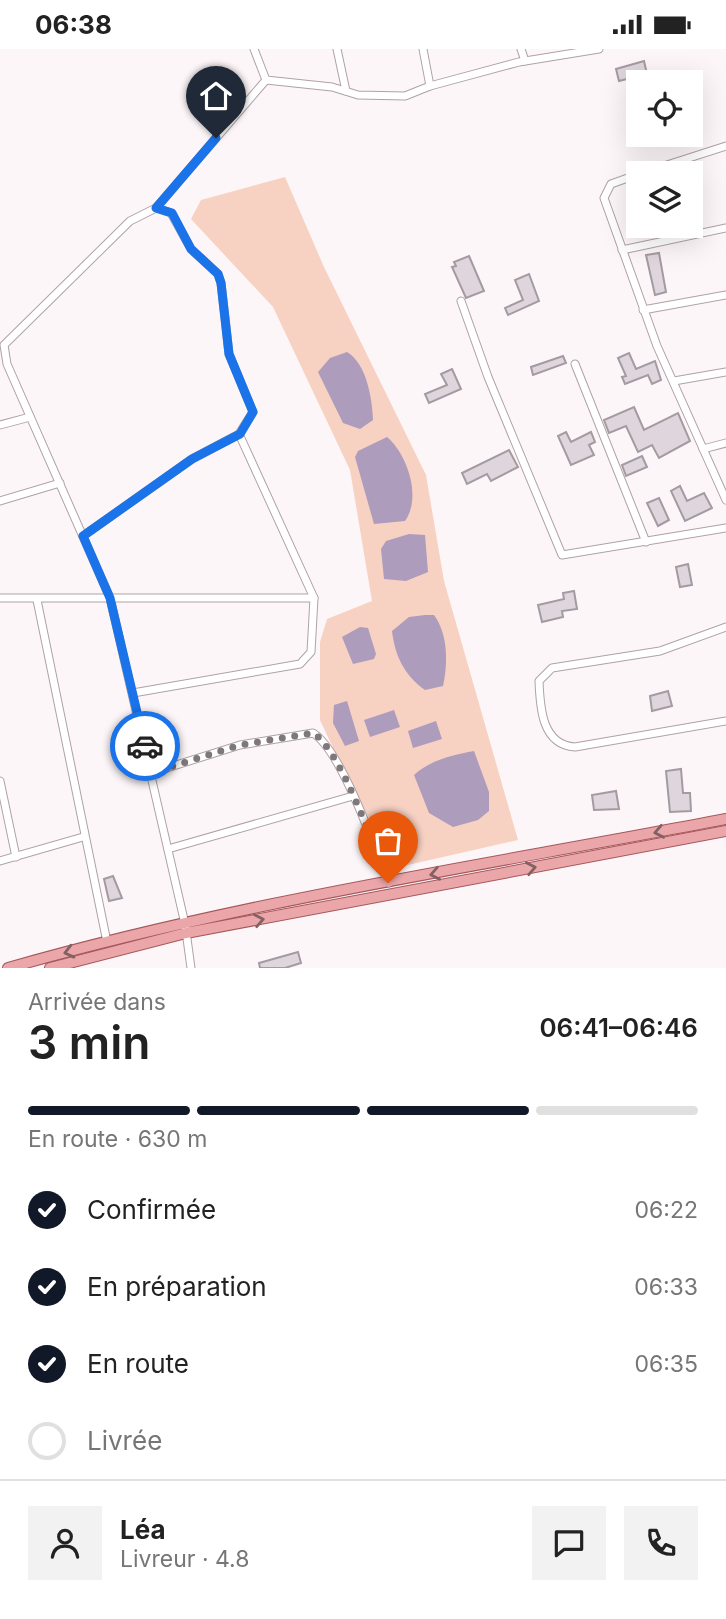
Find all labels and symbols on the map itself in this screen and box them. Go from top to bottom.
pin [186,66,246,138]
courier [110,711,180,781]
pin [358,811,418,883]
one-way arrow [653,823,665,838]
one-way arrow [525,861,537,876]
one-way arrow [429,866,441,881]
one-way arrow [253,913,265,928]
one-way arrow [63,944,75,958]

